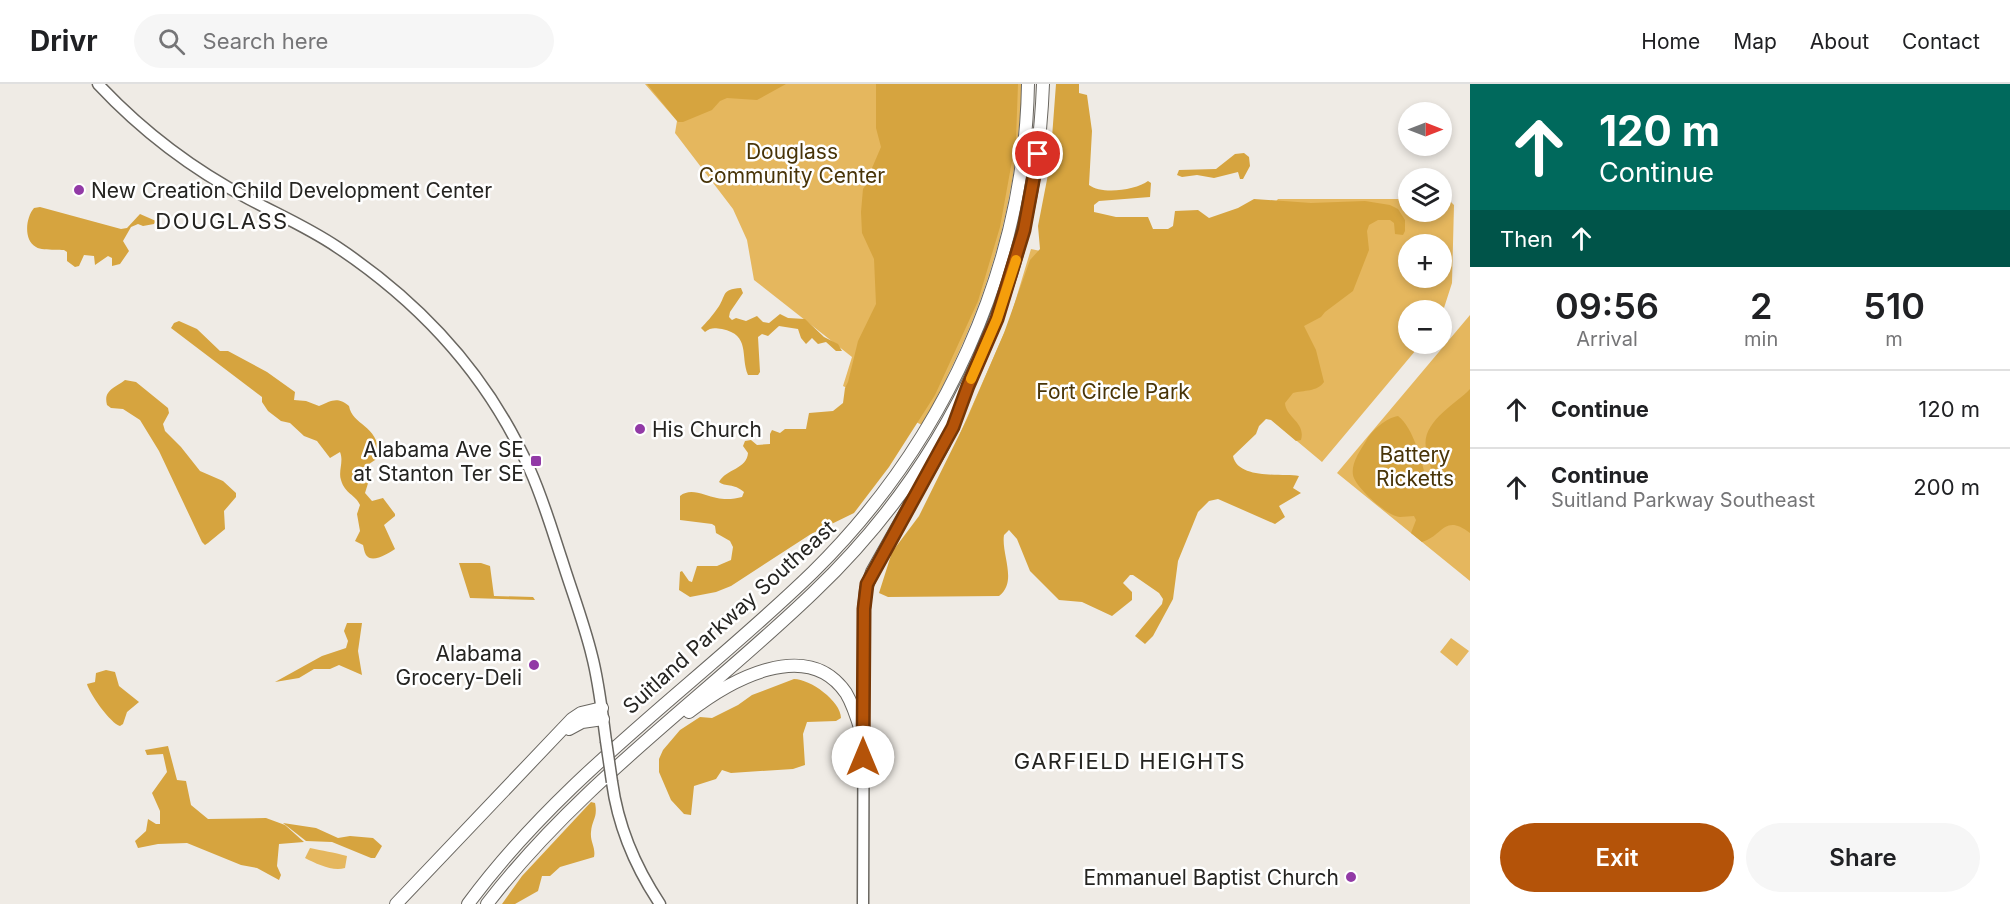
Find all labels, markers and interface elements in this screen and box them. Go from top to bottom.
search box [134,14,554,68]
text: Drivr [30,24,98,58]
icon: search [155,25,188,58]
text: Search here [203,28,328,54]
text: Home [1641,29,1700,54]
text: Map [1733,29,1777,54]
text: About [1810,29,1869,54]
text: Contact [1902,29,1980,54]
north arrow [1398,102,1452,156]
map controls [1398,102,1452,354]
text: 120 m [1599,105,1720,156]
icon: ahead [1500,108,1578,186]
pin [1012,128,1063,179]
icon: arrive [1021,137,1054,170]
park label: Douglass Community Center [699,139,885,188]
text: Continue [1599,156,1714,189]
button: layers [1398,168,1452,222]
place label: New Creation Child Development Center [91,178,492,203]
marker: New Creation Child Development Center [72,183,86,197]
district label: DOUGLASS [155,208,289,234]
icon: ahead [1565,222,1598,255]
text: Then [1500,226,1553,252]
button: + [1398,234,1452,288]
text: 09:56 [1555,284,1659,328]
text: 2 [1750,284,1772,328]
text: 510 [1863,284,1925,328]
button: − [1398,300,1452,354]
text: Arrival [1576,327,1638,351]
text: min [1744,327,1778,351]
text: m [1885,327,1903,351]
park label: Fort Circle Park [1036,379,1190,404]
icon: ahead [1500,393,1533,426]
text: Continue [1551,396,1649,422]
text: 120 m [1918,396,1980,422]
place label: His Church [652,417,762,442]
marker: His Church [633,422,647,436]
place label: Alabama Ave SE at Stanton Ter SE [353,437,524,486]
park label: Battery Ricketts [1376,442,1454,491]
marker: Alabama Ave SE at Stanton Ter SE [529,454,543,468]
text: Continue [1551,462,1649,488]
icon: ahead [1500,471,1533,504]
text: 200 m [1913,474,1980,500]
text: Suitland Parkway Southeast [1551,488,1815,512]
street label: Suitland Parkway Southeast [618,515,840,719]
place label: Alabama Grocery-Deli [396,641,522,690]
marker: Alabama Grocery-Deli [527,658,541,672]
position arrow [831,725,895,789]
district label: GARFIELD HEIGHTS [1014,748,1246,774]
button: Exit [1500,823,1734,892]
button: Share [1746,823,1980,892]
place label: Emmanuel Baptist Church [1083,865,1339,890]
marker: Emmanuel Baptist Church [1344,870,1358,884]

